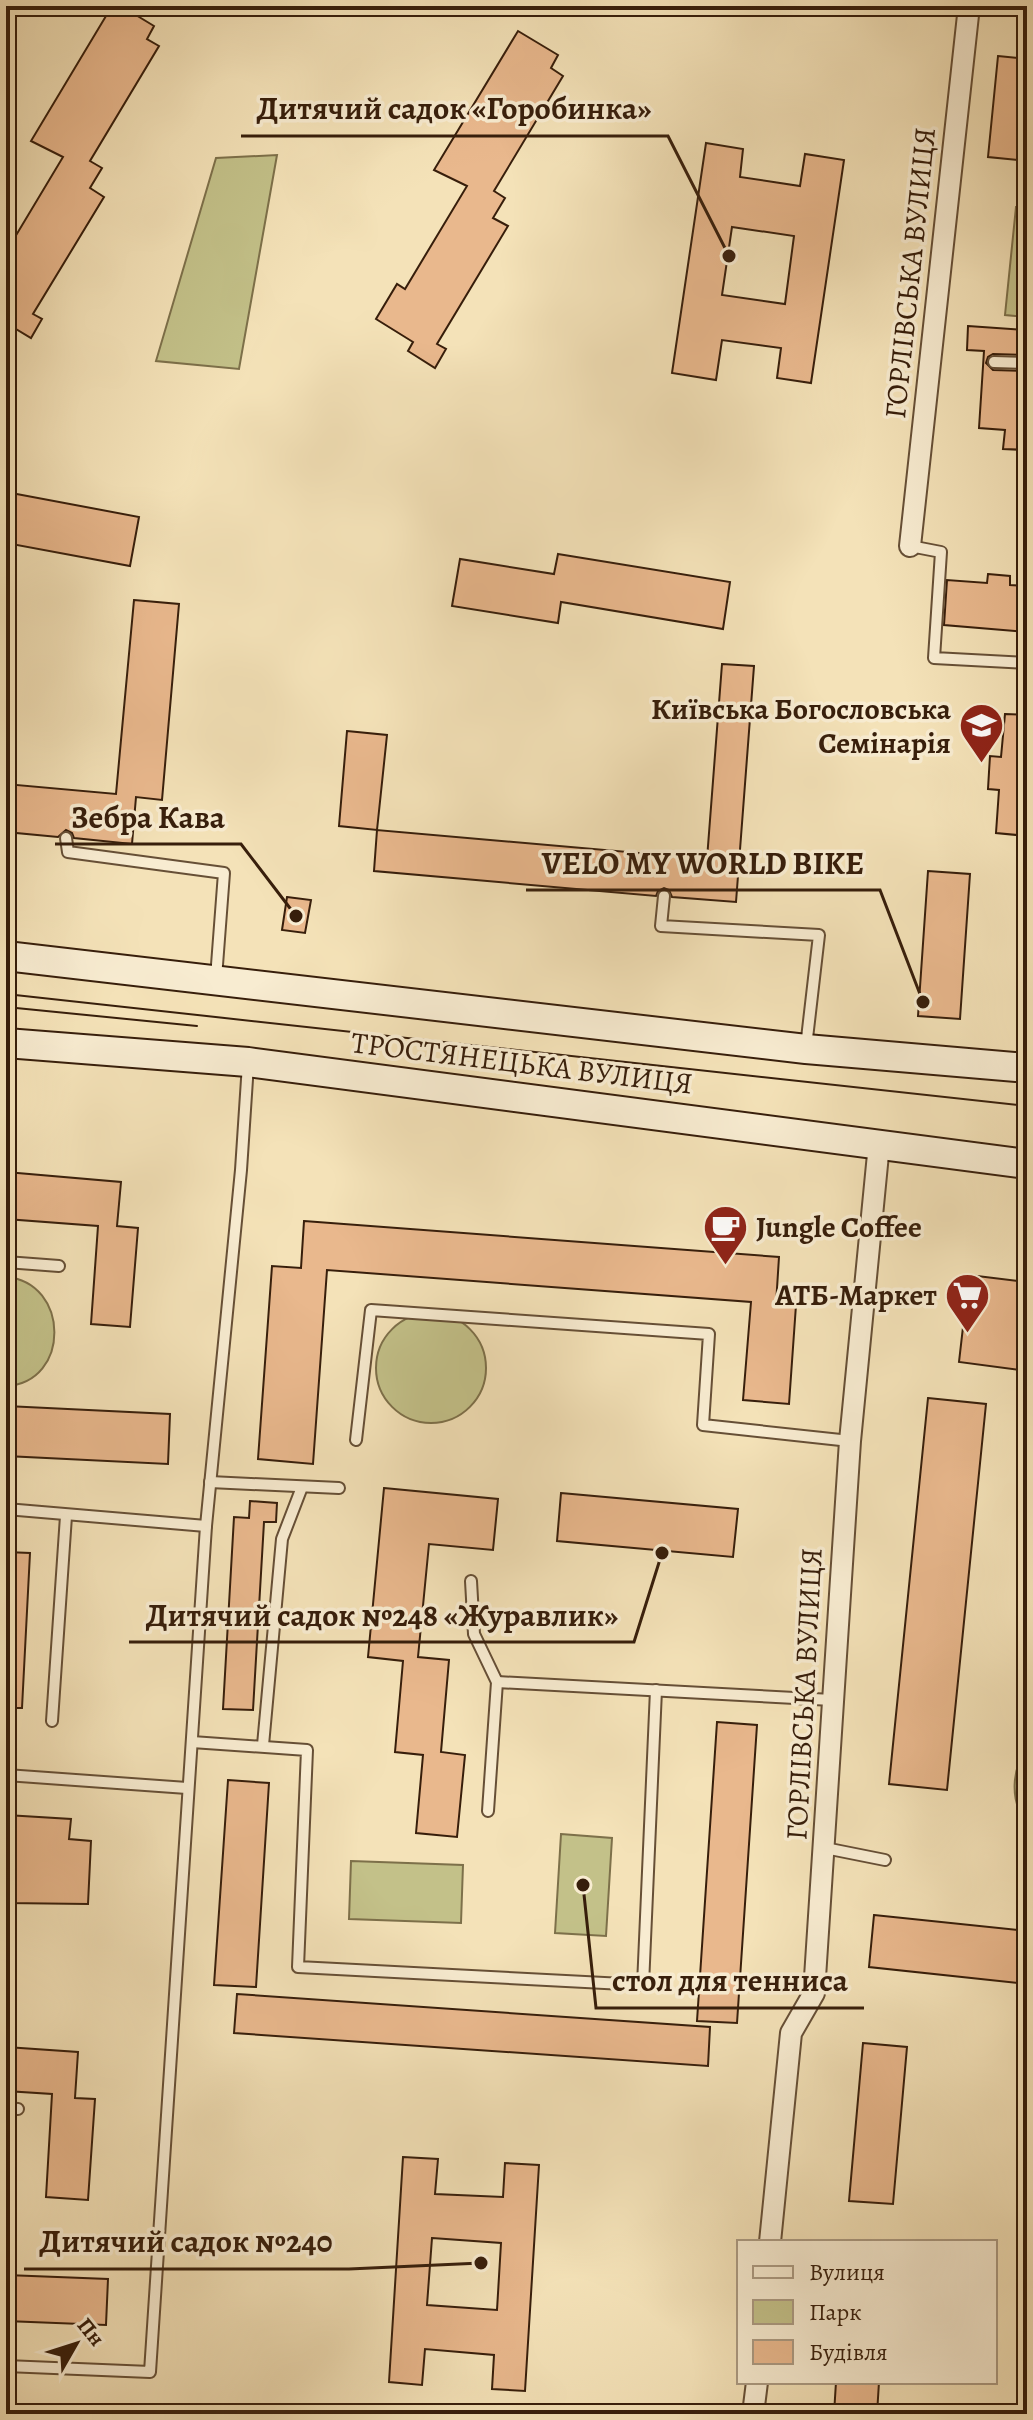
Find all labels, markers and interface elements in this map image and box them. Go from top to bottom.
callout: Дитячий садок «Горобинка» [241,80,668,136]
text: Дитячий садок «Горобинка» [256,86,652,130]
street label: ГОРЛІВСЬКА ВУЛИЦЯ [875,125,945,421]
place label: Київська Богословська Семінарія [651,689,952,763]
school or university icon: Київська Богословська Семінарія [958,702,1006,765]
callout: Зебра Кава [55,788,241,844]
text: Зебра Кава [71,795,226,839]
callout: VELO MY WORLD BIKE [526,834,880,890]
text: VELO MY WORLD BIKE [541,841,864,885]
street label: ТРОСТЯНЕЦЬКА ВУЛИЦЯ [349,1022,695,1104]
cafe icon: Jungle Coffee [701,1203,749,1266]
place label: Jungle Coffee [756,1207,922,1247]
supermarket icon: АТБ-Маркет [944,1271,992,1334]
place label: АТБ-Маркет [774,1275,937,1315]
street label: ГОРЛІВСЬКА ВУЛИЦЯ [776,1547,832,1841]
callout: Дитячий садок №248 «Журавлик» [129,1586,634,1642]
text: Дитячий садок №248 «Журавлик» [146,1593,618,1637]
callout: стол для тенниса [596,1952,864,2008]
text: стол для тенниса [612,1958,849,2002]
callout: Дитячий садок №240 [24,2213,349,2269]
text: Дитячий садок №240 [39,2219,333,2263]
legend [737,2240,997,2384]
text: Вулиця [809,2256,885,2288]
text: Парк [809,2296,862,2328]
north arrow [36,2304,116,2384]
text: Пн [70,2311,111,2353]
text: Будівля [809,2336,888,2368]

